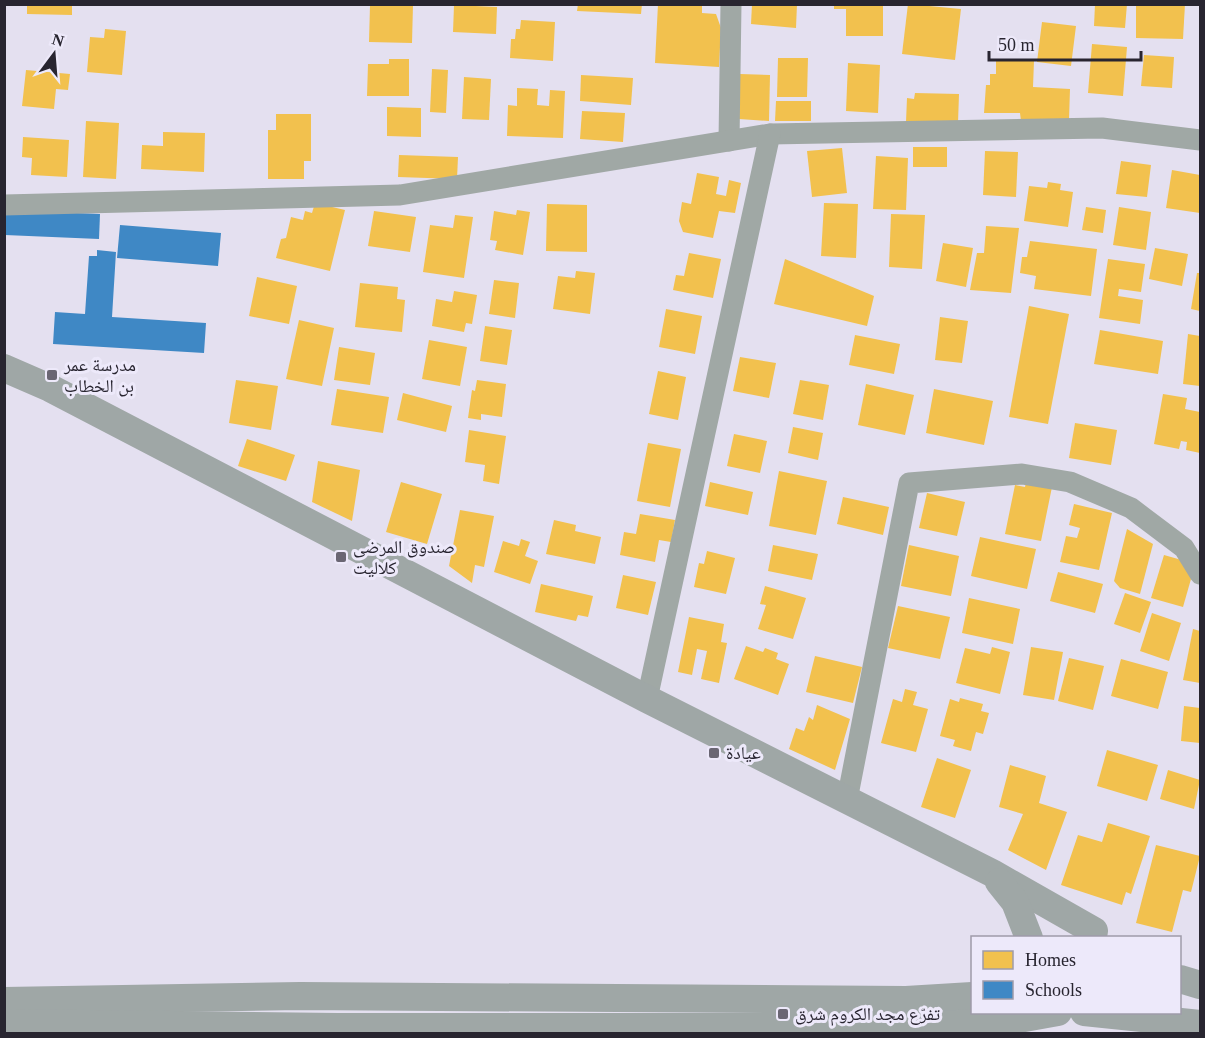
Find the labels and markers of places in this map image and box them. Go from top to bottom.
place label: مدرسة عمر بن الخطاب [63,355,136,397]
marker: مدرسة عمر بن الخطاب [45,368,59,382]
place label: صندوق المرضى كلاليت [353,537,455,578]
marker: صندوق المرضى كلاليت [334,550,348,564]
place label: عيادة [726,743,761,763]
marker: عيادة [707,746,721,760]
place label: تفرّع مجد الكروم شرق [795,1004,940,1026]
marker: تفرّع مجد الكروم شرق [776,1007,790,1021]

